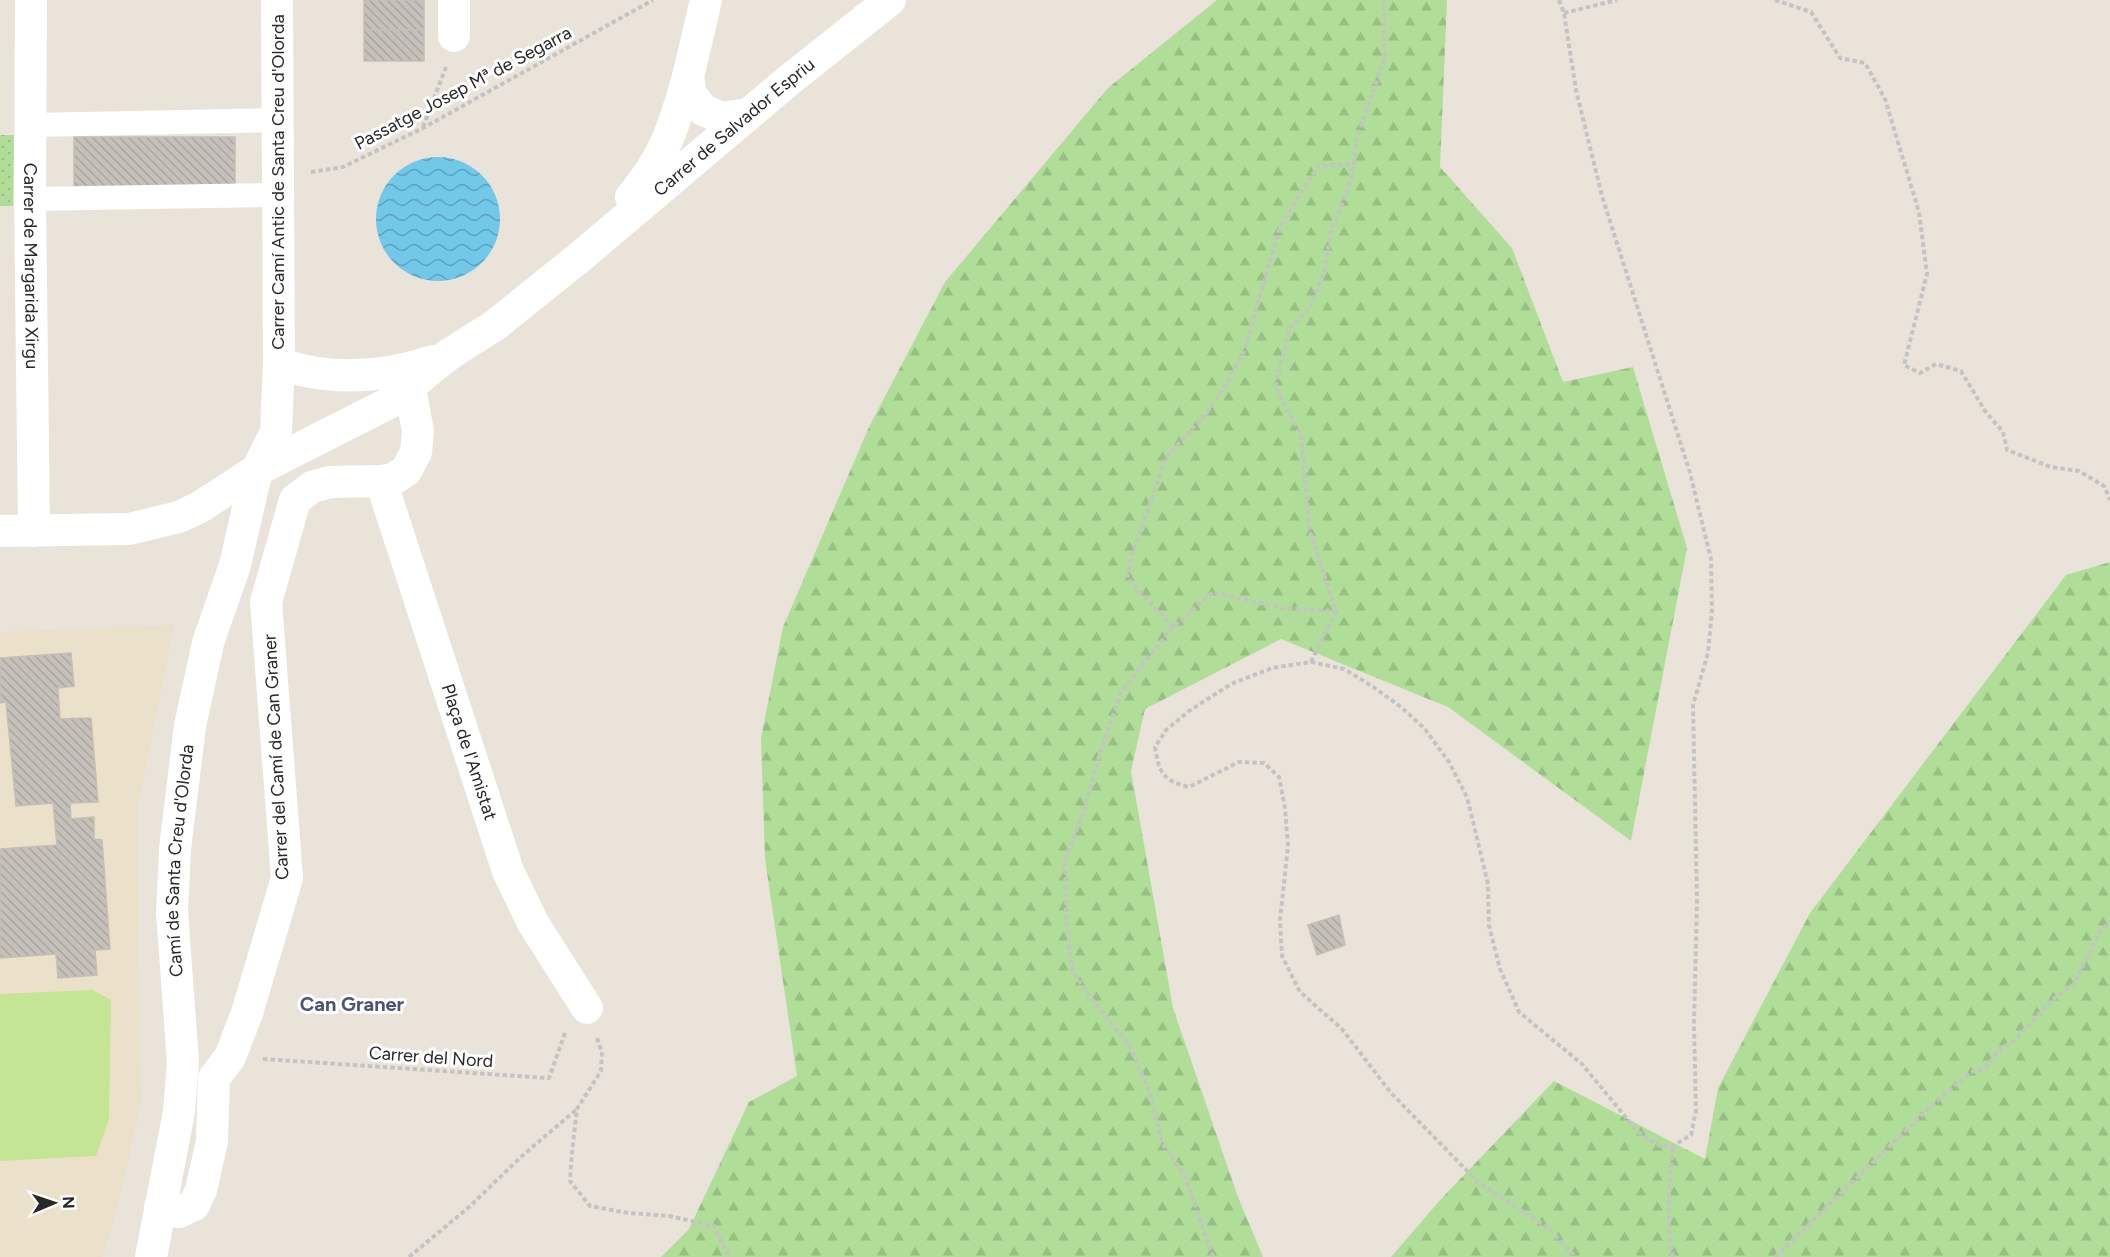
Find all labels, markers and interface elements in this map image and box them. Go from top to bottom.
street label: Carrer Camí Antic de Santa Creu d'Olorda [267,14,289,350]
street label: Passatge Josep Mª de Segarra [351,21,575,155]
street label: Carrer de Salvador Espriu [649,53,819,201]
street label: Carrer de Margarida Xirgu [19,163,43,369]
street label: Carrer del Camí de Can Graner [259,634,293,880]
street label: Plaça de l'Amistat [437,681,502,823]
street label: Camí de Santa Creu d'Olorda [161,743,199,978]
district label: Can Graner [300,992,405,1016]
street label: Carrer del Nord [368,1042,494,1072]
north arrow [24,1173,84,1233]
text: N [59,1196,78,1209]

